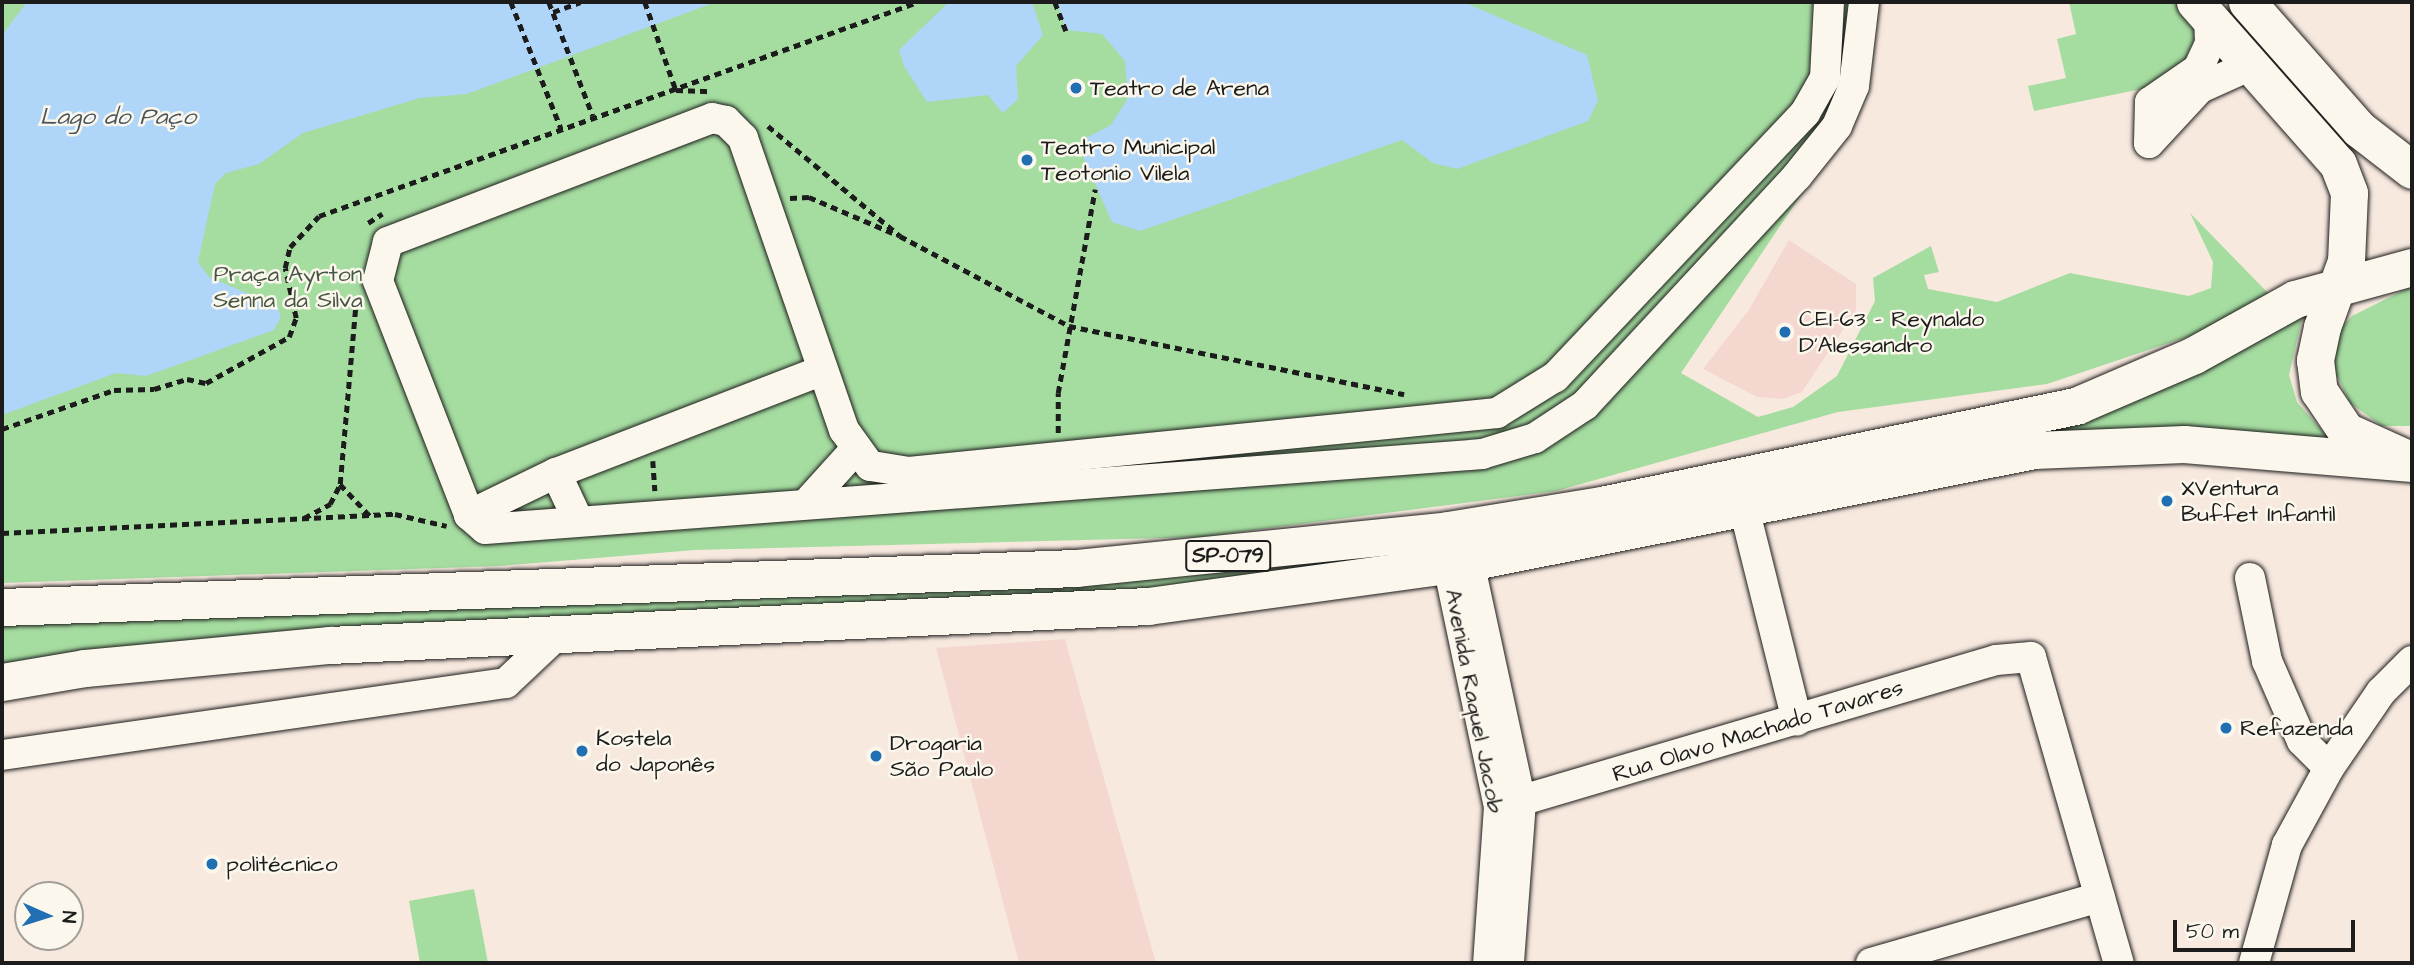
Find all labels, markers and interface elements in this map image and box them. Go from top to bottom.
place label: Teatro de Arena [1090,74,1269,102]
marker: Teatro de Arena [1068,80,1084,96]
water label: Lago do Paço [40,104,196,132]
place label: Teatro Municipal Teotonio Vilela [1041,133,1215,187]
marker: Teatro Municipal Teotonio Vilela [1019,152,1035,168]
park label: Praça Ayrton Senna da Silva [213,260,363,314]
place label: CEI-63 - Reynaldo D'Alessandro [1799,305,1984,359]
marker: CEI-63 - Reynaldo D'Alessandro [1777,324,1793,340]
place label: XVentura Buffet Infantil [2181,474,2336,528]
marker: XVentura Buffet Infantil [2159,493,2175,509]
road number: SP-079 [1184,538,1272,574]
street label: Avenida Raquel Jacob [1439,586,1509,816]
street label: Rua Olavo Machado Tavares [1609,674,1907,788]
place label: Refazenda [2240,714,2353,742]
marker: Refazenda [2218,720,2234,736]
place label: Kostela do Japonês [596,724,715,778]
place label: Drogaria São Paulo [890,729,993,783]
marker: Kostela do Japonês [574,743,590,759]
marker: Drogaria São Paulo [868,748,884,764]
place label: politécnico [226,850,338,878]
marker: politécnico [204,856,220,872]
north arrow [14,881,84,951]
scale bar [2176,906,2358,950]
text: N [55,910,82,924]
text: 50 m [2186,917,2239,946]

